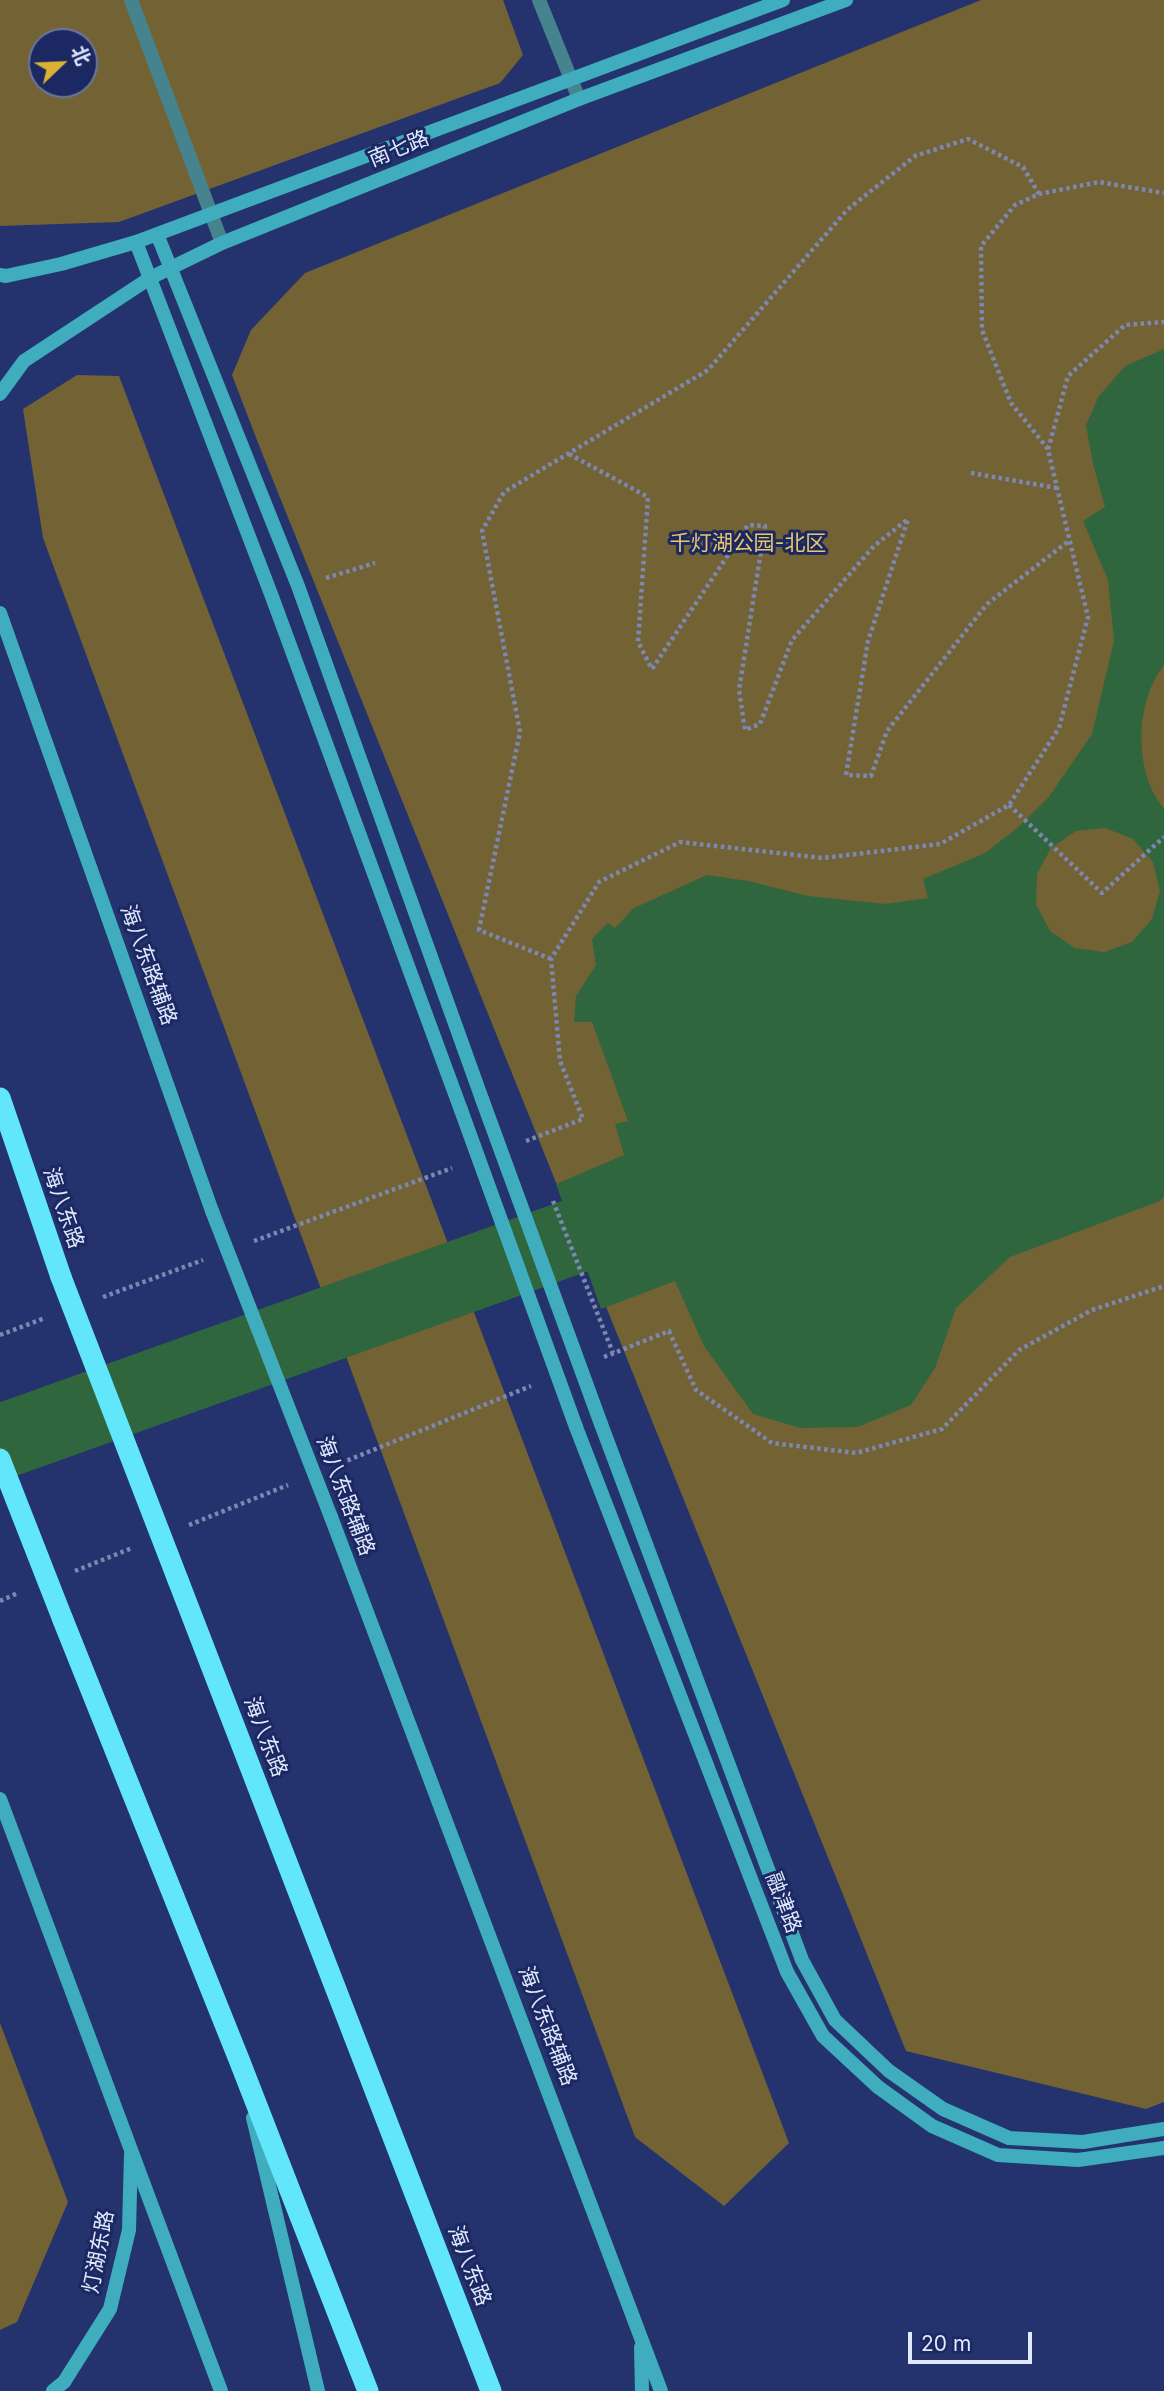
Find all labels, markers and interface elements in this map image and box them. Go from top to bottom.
north arrow [28,28,98,98]
text: 北 [67,42,95,69]
street label: 南七路 [365,126,433,172]
park label: 千灯湖公园-北区 [670,531,826,557]
street label: 海八东路辅路 [115,901,181,1029]
street label: 海八东路 [37,1164,89,1252]
street label: 海八东路辅路 [311,1433,379,1559]
street label: 海八东路 [238,1693,292,1781]
street label: 融津路 [760,1869,806,1937]
street label: 海八东路辅路 [513,1963,581,2089]
street label: 灯湖东路 [79,2208,119,2296]
street label: 海八东路 [442,2222,496,2310]
scale bar [912,2318,1036,2362]
text: 20 m [921,2331,971,2356]

